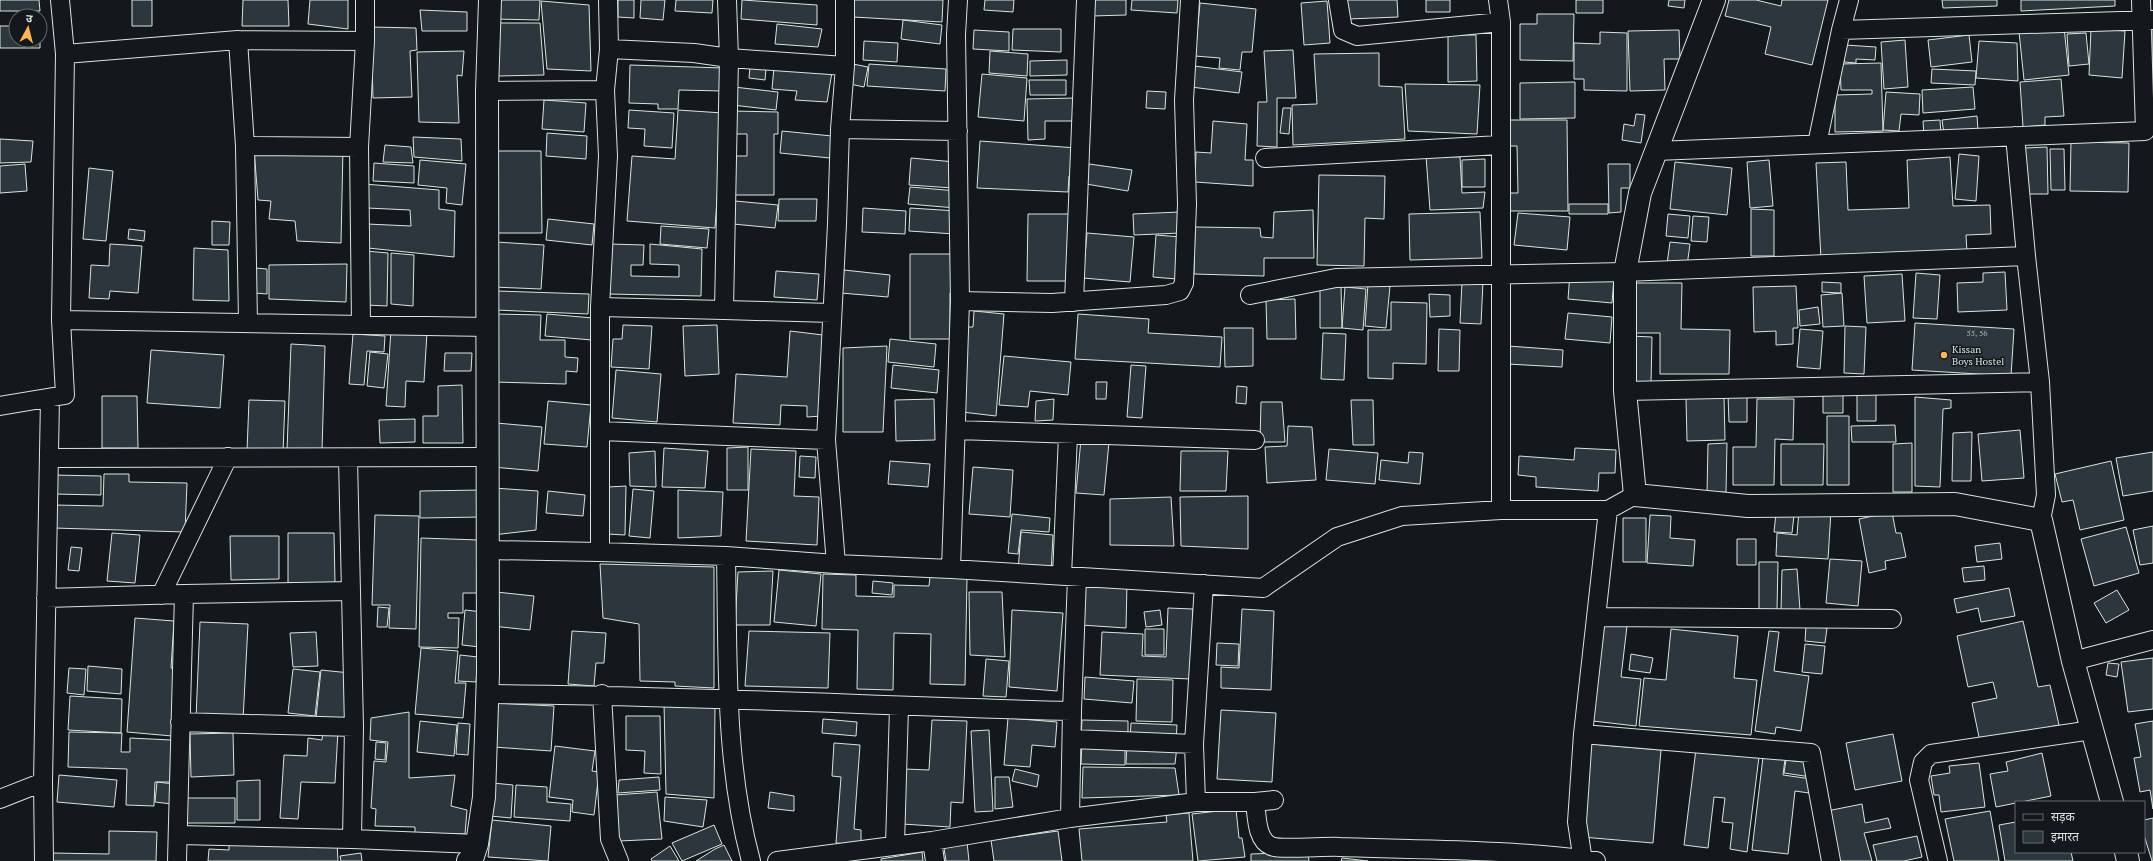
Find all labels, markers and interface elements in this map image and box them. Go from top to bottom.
north arrow [8,8,48,48]
text: उ [25,11,34,25]
house number: 55, 56 [1967,328,1988,338]
place label: Kissan Boys Hostel [1952,343,2004,368]
marker: Kissan Boys Hostel [1939,350,1949,360]
legend [2015,801,2145,853]
text: सड़क [2051,809,2076,824]
text: इमारत [2051,829,2080,844]

